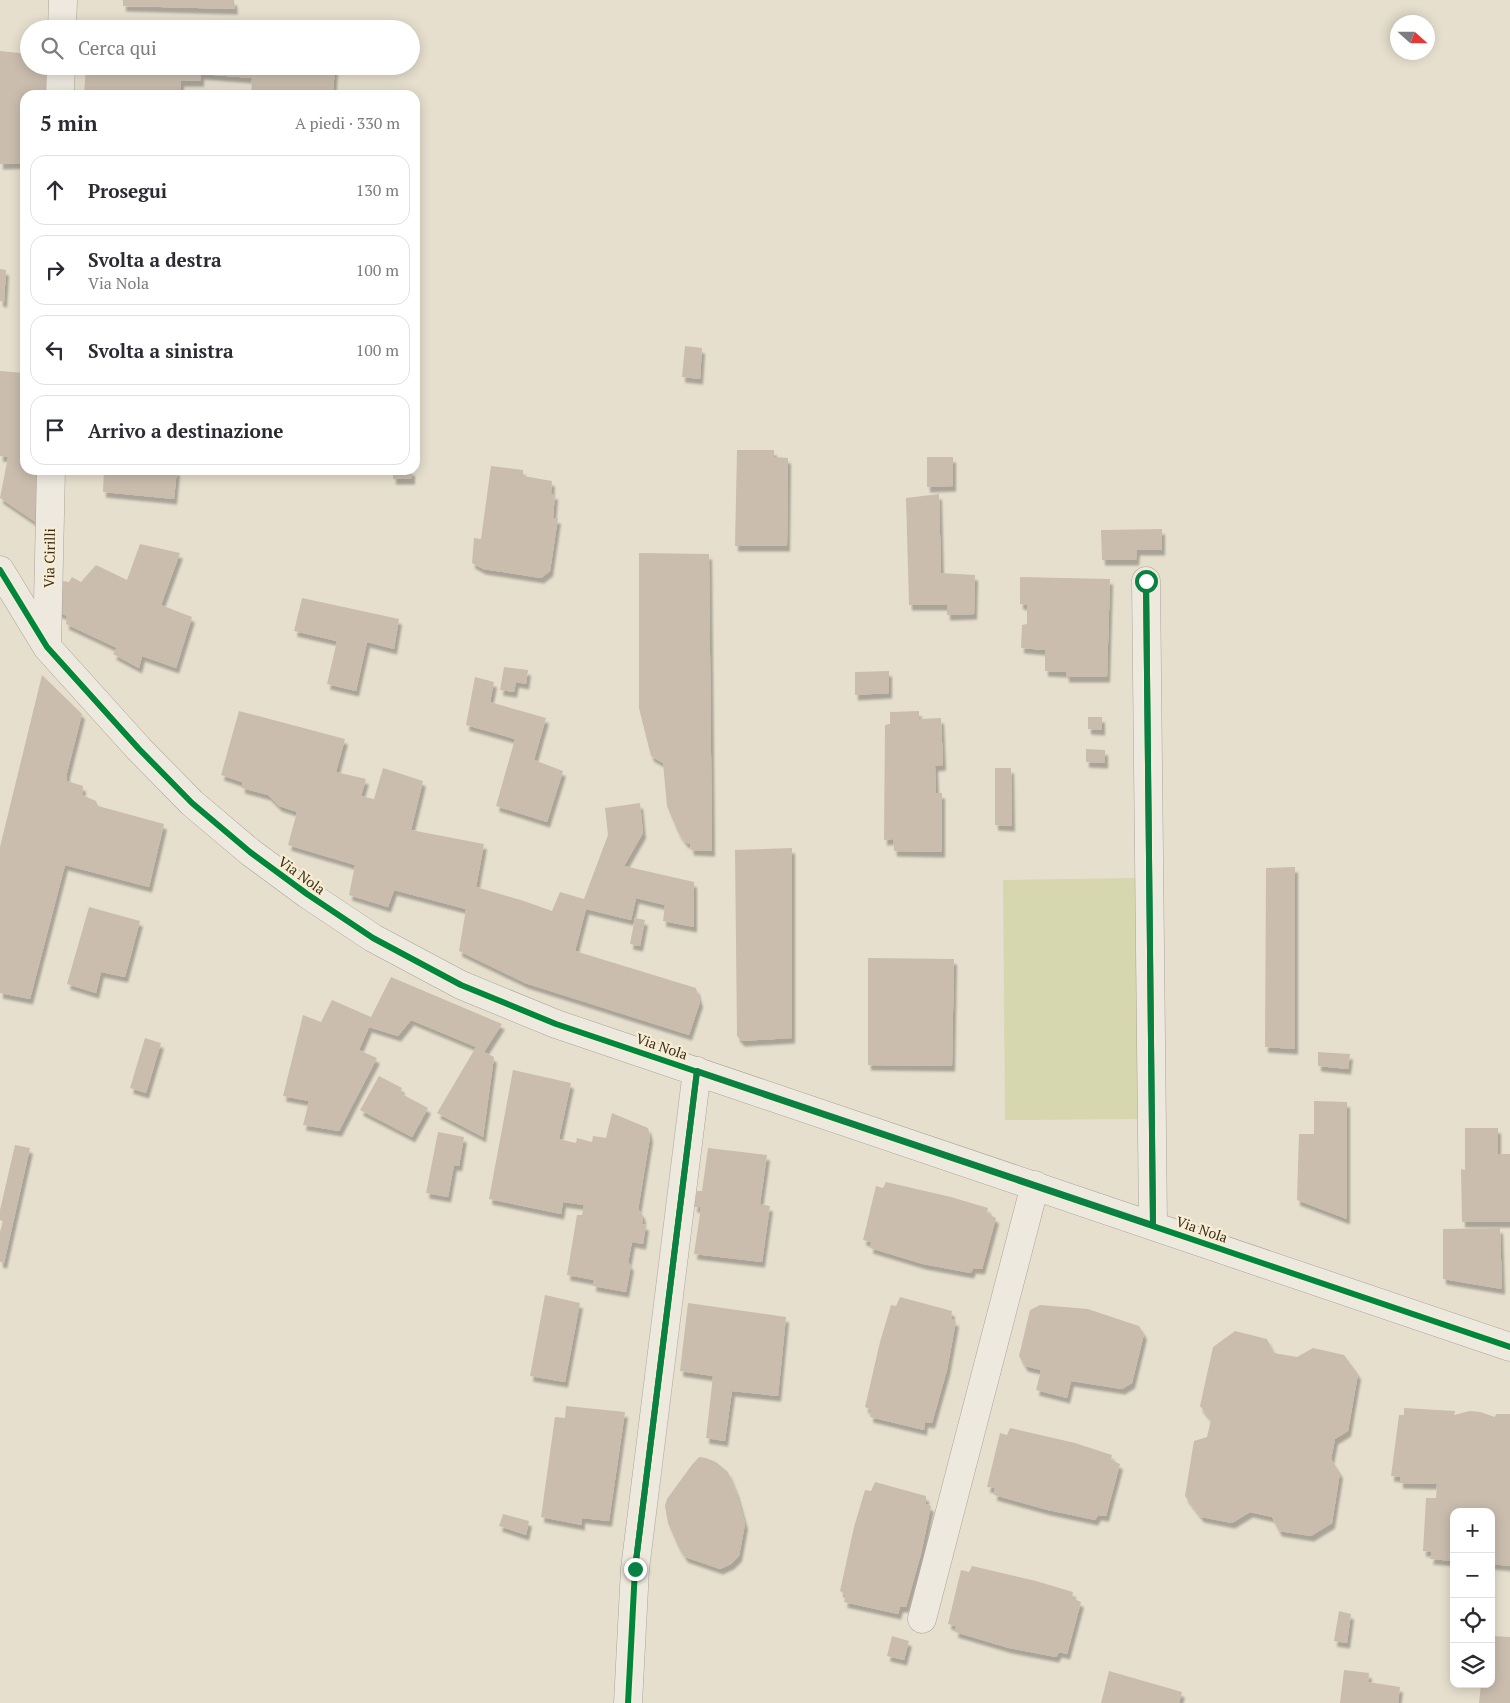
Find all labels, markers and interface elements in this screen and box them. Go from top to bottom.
north arrow [1390,15,1435,60]
search box [20,20,420,75]
icon: search [38,34,66,62]
text: Cerca qui [78,35,157,60]
text: 5 min [40,109,97,137]
text: A piedi · 330 m [295,112,400,134]
icon: ahead [41,176,69,204]
text: Prosegui [88,178,167,203]
text: 130 m [356,179,399,201]
text: Svolta a destra [88,247,222,272]
icon: right [41,256,69,284]
text: 100 m [356,259,399,281]
text: Via Nola [88,272,149,294]
icon: left [41,336,69,364]
text: Svolta a sinistra [88,338,234,363]
text: 100 m [356,339,399,361]
icon: arrive [41,416,69,444]
text: Arrivo a destinazione [88,418,283,443]
street label: Via Cirilli [39,528,59,588]
route start [1135,570,1158,593]
street label: Via Nola [275,852,329,898]
street label: Via Nola [634,1028,690,1064]
street label: Via Nola [1174,1211,1230,1247]
map controls [1450,1508,1495,1688]
button: + [1450,1508,1495,1553]
button: − [1450,1553,1495,1598]
route end [624,1558,647,1581]
button: locate [1450,1598,1495,1643]
button: layers [1450,1643,1495,1688]

